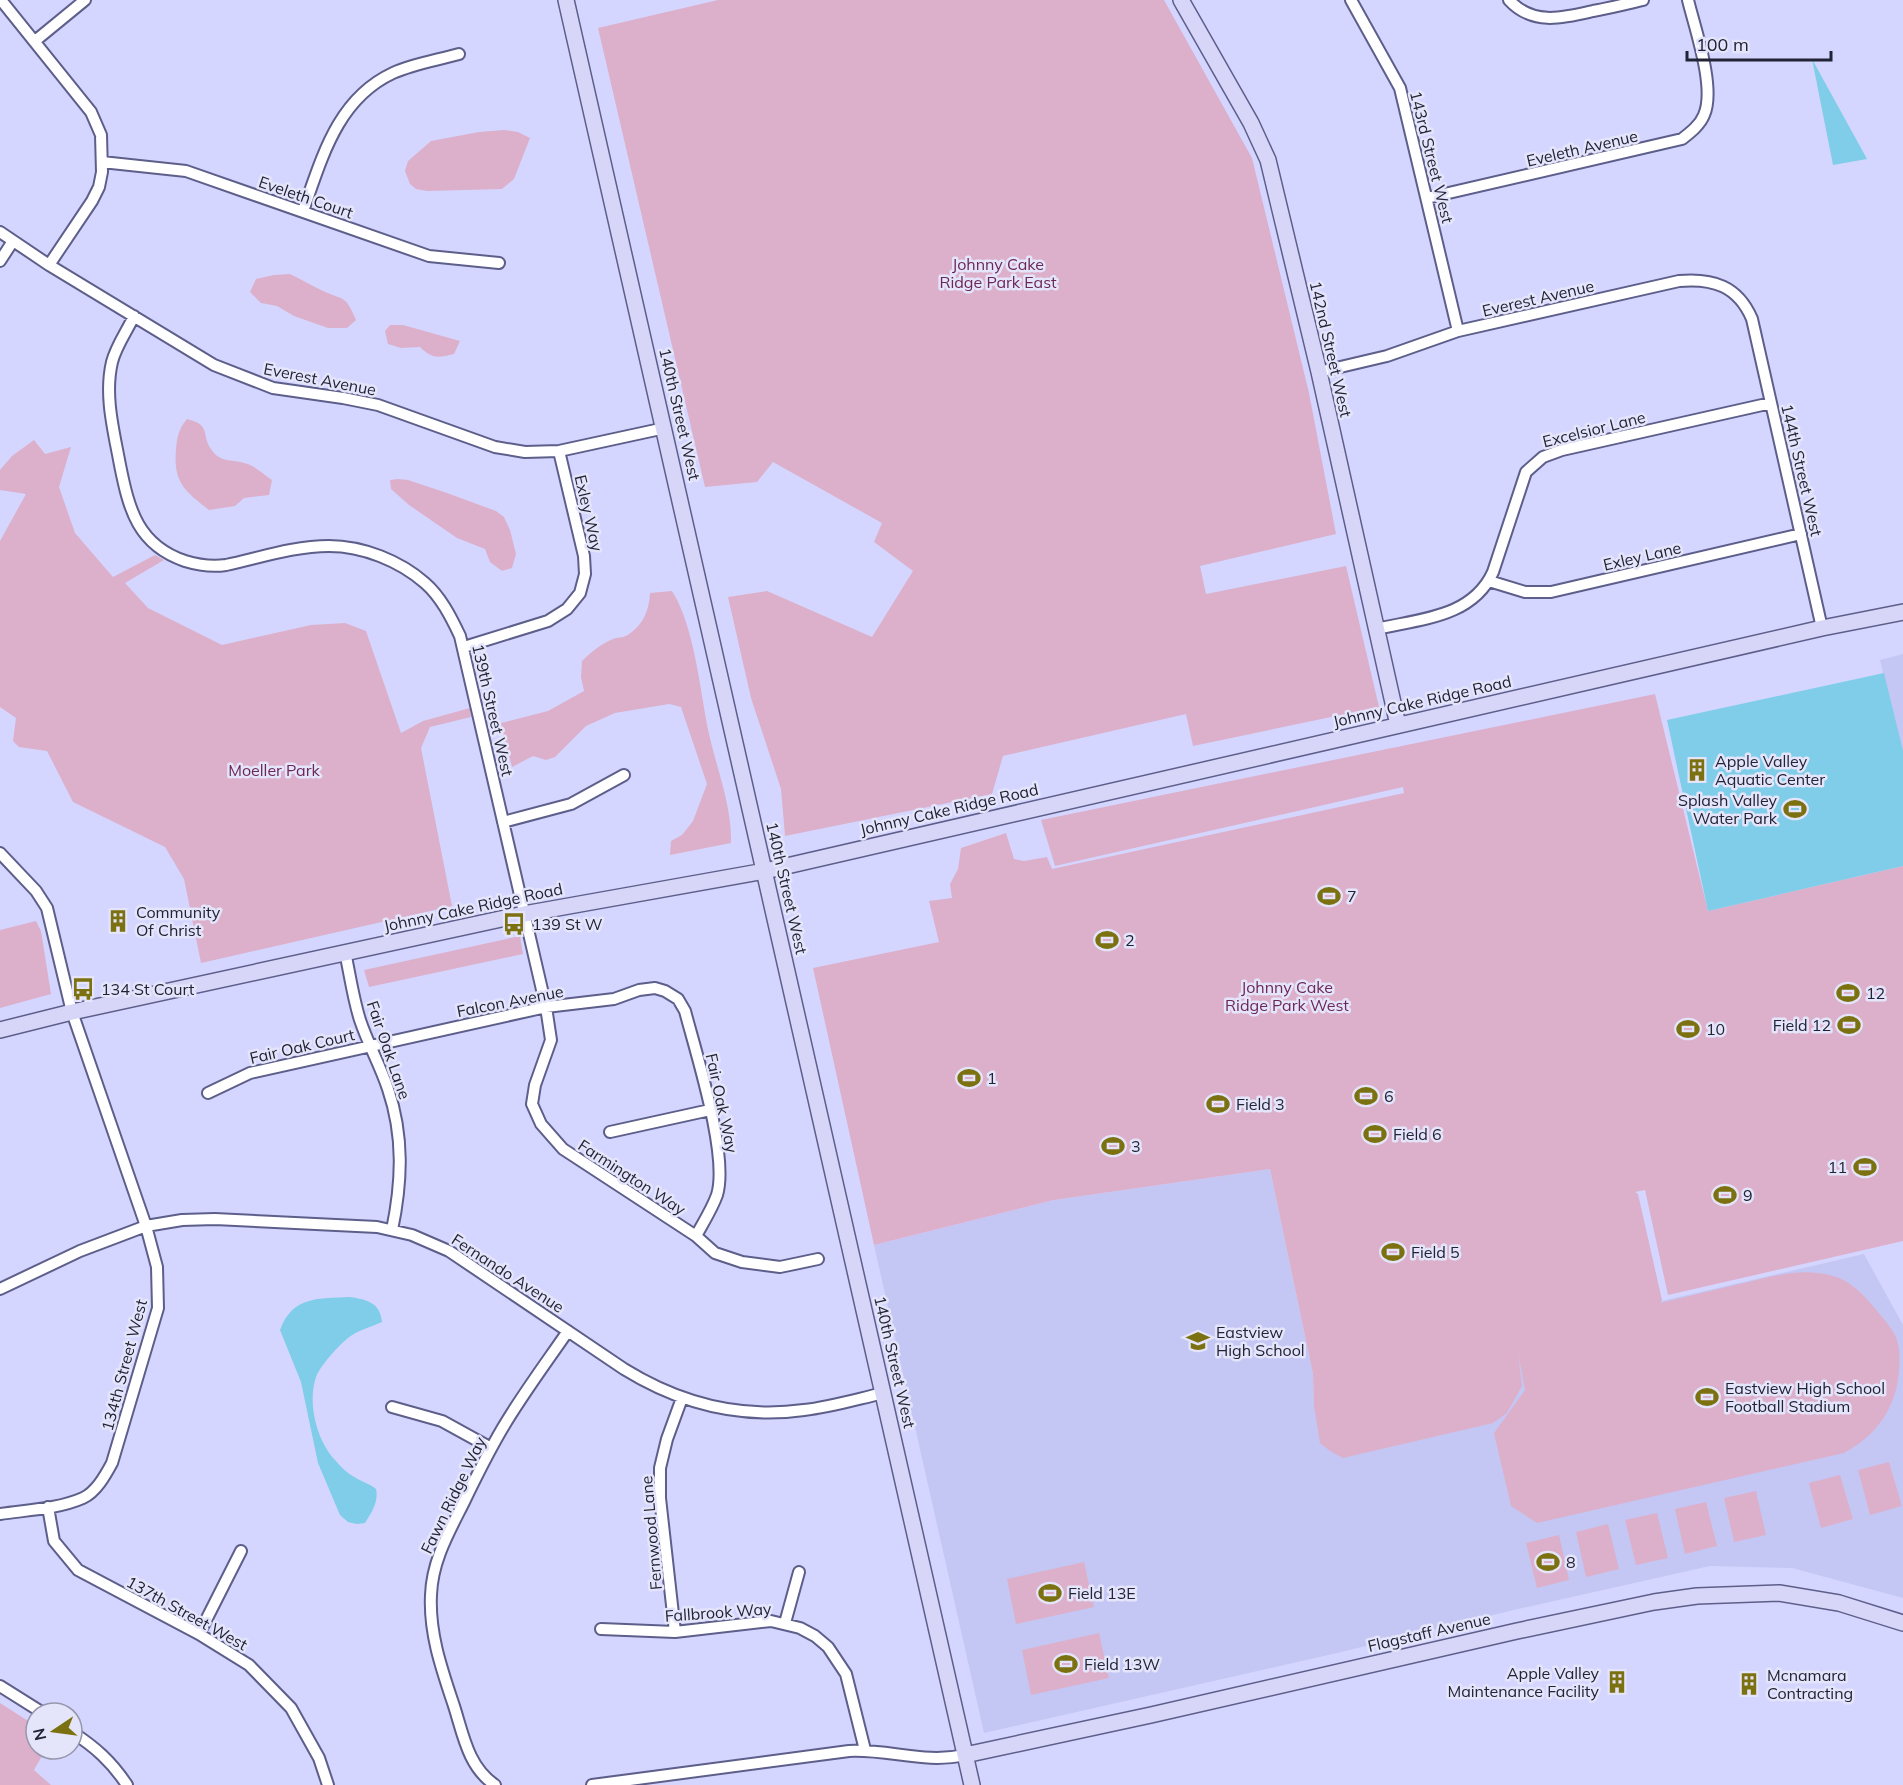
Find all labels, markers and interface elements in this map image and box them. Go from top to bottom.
scale bar [1687,24,1831,62]
text: 100 m [1696,33,1749,56]
street label: 143rd Street West [1406,89,1458,226]
street label: Eveleth Avenue [1524,125,1640,171]
street label: Eveleth Court [256,171,356,223]
park label: Johnny Cake Ridge Park East [939,254,1057,292]
street label: Everest Avenue [1480,275,1596,321]
street label: 142nd Street West [1306,279,1357,420]
street label: 140th Street West [655,346,705,483]
street label: Everest Avenue [262,358,378,400]
street label: 144th Street West [1777,402,1827,539]
street label: Excelsior Lane [1540,407,1648,451]
street label: Exley Way [570,473,608,554]
street label: Exley Lane [1601,537,1683,575]
street label: 139th Street West [468,642,518,779]
street label: Johnny Cake Ridge Road [1331,671,1513,731]
place label: Apple Valley Aquatic Center [1715,751,1825,789]
building icon: Apple Valley Aquatic Center [1684,757,1710,783]
park label: Moeller Park [228,760,321,780]
street label: Johnny Cake Ridge Road [858,779,1040,839]
place label: Splash Valley Water Park [1678,790,1778,828]
sports icon: Splash Valley Water Park [1782,796,1808,822]
street label: 140th Street West [762,820,812,957]
street label: Johnny Cake Ridge Road [382,878,564,936]
sports icon: 7 [1316,883,1342,909]
place label: 7 [1347,886,1357,906]
place label: Community Of Christ [136,902,221,940]
building icon: Community Of Christ [105,908,131,934]
bus stop icon: 139 St W [501,911,527,937]
place label: 139 St W [532,914,603,934]
sports icon: 2 [1094,927,1120,953]
place label: 2 [1125,930,1135,950]
bus stop icon: 134 St Court [70,976,96,1002]
park label: Johnny Cake Ridge Park West [1225,977,1349,1015]
place label: 134 St Court [101,979,195,999]
sports icon: 12 [1835,980,1861,1006]
street label: Falcon Avenue [455,981,565,1021]
place label: 12 [1866,983,1885,1003]
street label: Fair Oak Lane [363,998,415,1102]
sports icon: Field 12 [1836,1012,1862,1038]
place label: Field 12 [1773,1015,1831,1035]
sports icon: 10 [1675,1016,1701,1042]
place label: 10 [1706,1019,1725,1039]
street label: Fair Oak Court [248,1024,357,1068]
street label: Fair Oak Way [702,1051,742,1155]
sports icon: 1 [956,1065,982,1091]
place label: 1 [987,1068,997,1088]
sports icon: 6 [1353,1083,1379,1109]
place label: 6 [1384,1086,1394,1106]
sports icon: Field 3 [1205,1091,1231,1117]
place label: Field 3 [1236,1094,1285,1114]
sports icon: Field 6 [1362,1121,1388,1147]
place label: Field 6 [1393,1124,1442,1144]
sports icon: 3 [1100,1133,1126,1159]
street label: Farmington Way [575,1135,690,1219]
place label: 3 [1131,1136,1141,1156]
sports icon: 11 [1852,1154,1878,1180]
place label: 11 [1828,1157,1847,1177]
sports icon: 9 [1712,1182,1738,1208]
place label: 9 [1743,1185,1753,1205]
street label: Fernando Avenue [448,1229,568,1317]
sports icon: Field 5 [1380,1239,1406,1265]
place label: Field 5 [1411,1242,1460,1262]
street label: 140th Street West [870,1294,920,1431]
street label: 134th Street West [97,1297,151,1433]
place label: Eastview High School [1216,1322,1305,1360]
school or university icon: Eastview High School [1185,1328,1211,1354]
place label: Eastview High School Football Stadium [1725,1378,1885,1416]
sports icon: Eastview High School Football Stadium [1694,1384,1720,1410]
street label: Fawn Ridge Way [416,1433,490,1557]
street label: Fernwood Lane [636,1475,666,1591]
sports icon: 8 [1535,1549,1561,1575]
place label: 8 [1566,1552,1576,1572]
street label: 137th Street West [123,1571,251,1655]
sports icon: Field 13E [1037,1580,1063,1606]
place label: Field 13E [1068,1583,1136,1603]
street label: Fallbrook Way [664,1598,772,1626]
street label: Flagstaff Avenue [1366,1608,1492,1656]
sports icon: Field 13W [1053,1651,1079,1677]
place label: Field 13W [1084,1654,1160,1674]
place label: Apple Valley Maintenance Facility [1447,1663,1600,1701]
place label: Mcnamara Contracting [1767,1665,1853,1703]
building icon: Apple Valley Maintenance Facility [1604,1669,1630,1695]
building icon: Mcnamara Contracting [1736,1671,1762,1697]
north arrow [24,1701,84,1761]
text: N [28,1726,50,1743]

